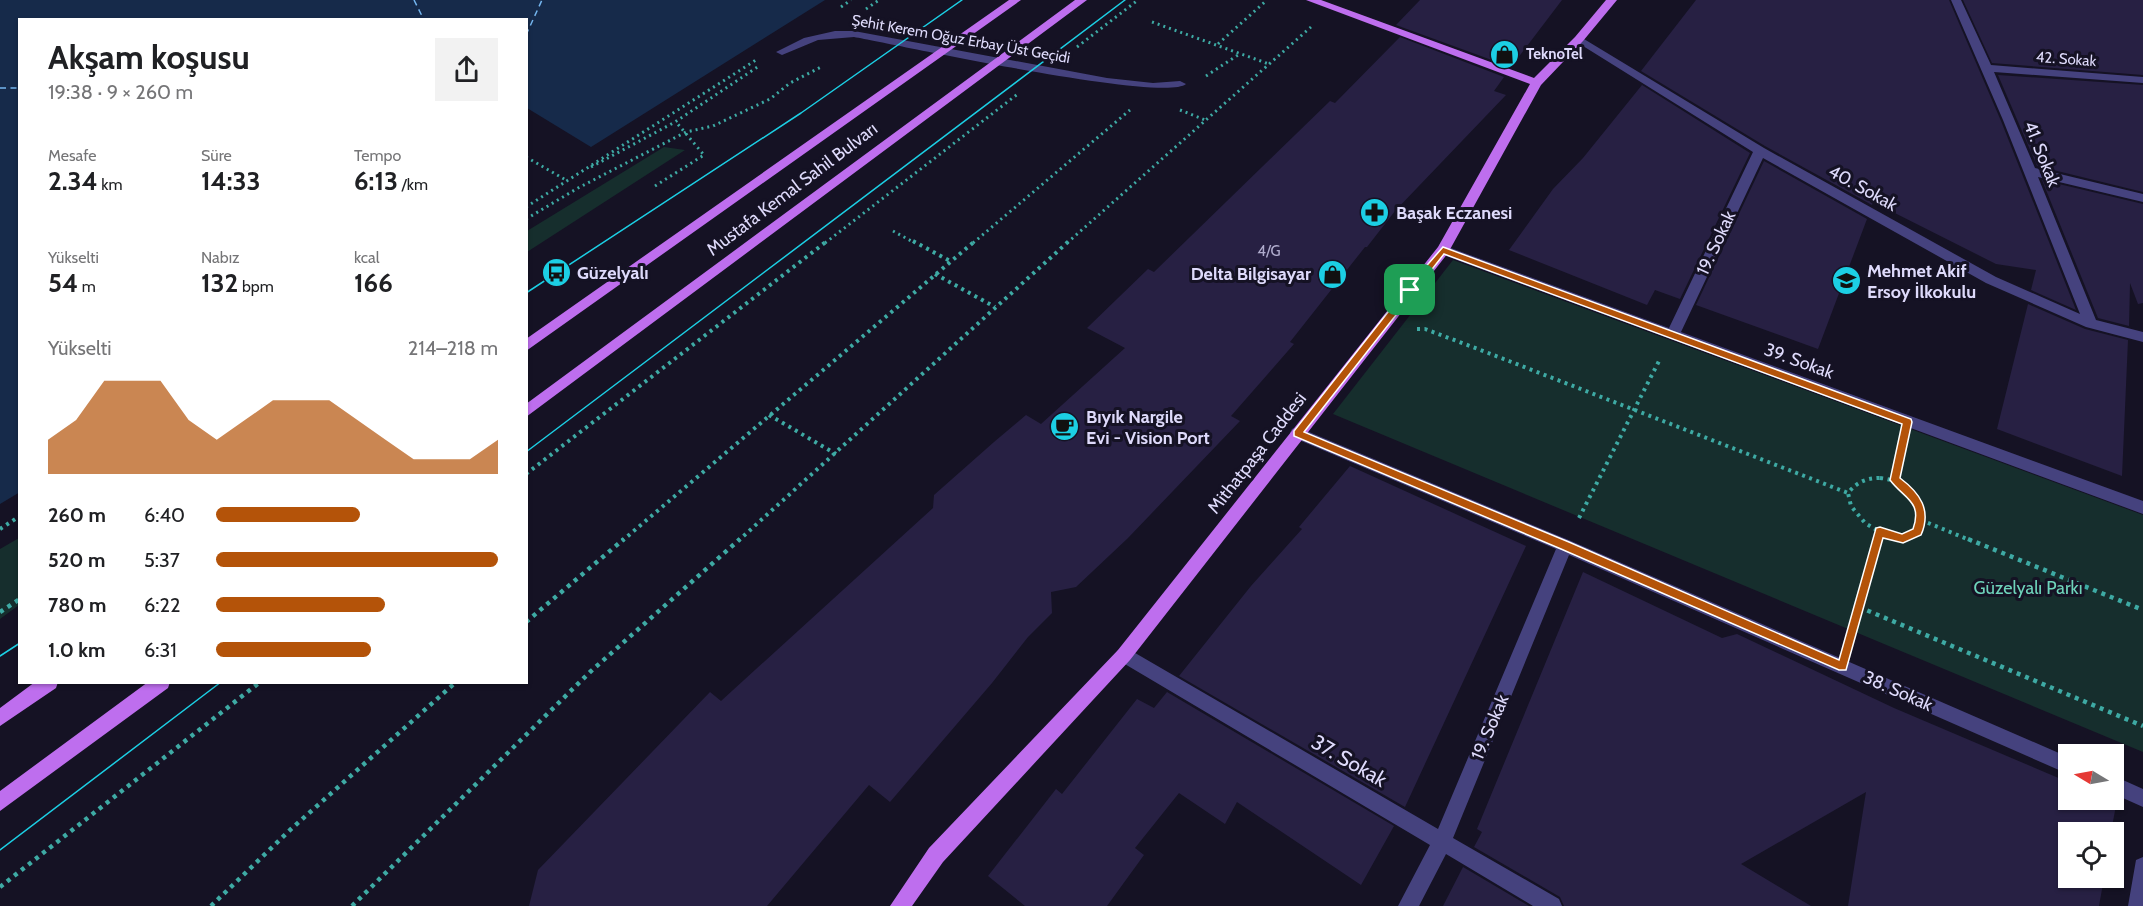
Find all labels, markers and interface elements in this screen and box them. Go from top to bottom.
street label: Şehit Kerem Oğuz Erbay Üst Geçidi [850,11,1072,67]
text: Akşam koşusu [48,37,250,77]
button: share [435,38,498,101]
shop icon: TeknoTel [1489,38,1521,70]
place label: TeknoTel [1526,45,1583,63]
street label: 42. Sokak [2035,48,2097,70]
text: 19:38 · 9 × 260 m [48,80,193,104]
street label: Mustafa Kemal Sahil Bulvarı [702,118,882,260]
street label: 41. Sokak [2019,118,2065,191]
text: Mesafe [48,146,97,165]
text: Süre [201,146,232,165]
text: Tempo [354,146,401,165]
street label: 40. Sokak [1825,160,1902,216]
text: 2.34 [48,165,98,197]
text: 14:33 [201,165,261,197]
text: 6:13 [354,165,398,197]
text: km [98,175,123,194]
text: /km [398,175,428,194]
pharmacy icon: Başak Eczanesi [1359,197,1391,229]
place label: Başak Eczanesi [1396,202,1512,224]
street label: 19. Sokak [1692,206,1741,279]
house number: 4/G [1257,242,1281,260]
text: Yükselti [48,248,99,267]
text: Nabız [201,248,240,267]
text: kcal [354,248,380,267]
bus stop icon: Güzelyalı [540,257,572,289]
shop icon: Delta Bilgisayar [1316,258,1348,290]
place label: Mehmet Akif Ersoy İlkokulu [1867,260,1976,303]
place label: Güzelyalı [577,262,649,284]
place label: Delta Bilgisayar [1191,263,1311,285]
pin [1384,264,1435,315]
school or university icon: Mehmet Akif Ersoy İlkokulu [1830,265,1862,297]
text: 54 [48,267,78,299]
text: 132 [201,267,238,299]
text: 166 [354,267,393,299]
icon: arrive [1393,273,1426,306]
text: m [78,277,96,296]
text: bpm [238,277,274,296]
text: Yükselti [48,336,112,360]
text: 214–218 m [408,336,498,360]
street label: 39. Sokak [1761,338,1838,384]
street label: Mithatpaşa Caddesi [1203,388,1311,518]
place label: Bıyık Nargile Evi - Vision Port [1086,406,1210,449]
cafe icon: Bıyık Nargile Evi - Vision Port [1049,411,1081,443]
text: 260 m [48,503,106,527]
text: 6:40 [144,503,185,527]
text: 520 m [48,548,105,572]
text: 5:37 [144,548,180,572]
park label: Güzelyalı Parkı [1973,577,2083,599]
text: 780 m [48,593,106,617]
text: 6:22 [144,593,180,617]
text: 1.0 km [48,638,105,662]
text: 6:31 [144,638,177,662]
street label: 38. Sokak [1860,666,1937,716]
street label: 19. Sokak [1466,690,1514,763]
street label: 37. Sokak [1307,729,1392,792]
north arrow [2058,744,2124,810]
map controls [2058,744,2124,888]
button: locate [2058,822,2124,888]

